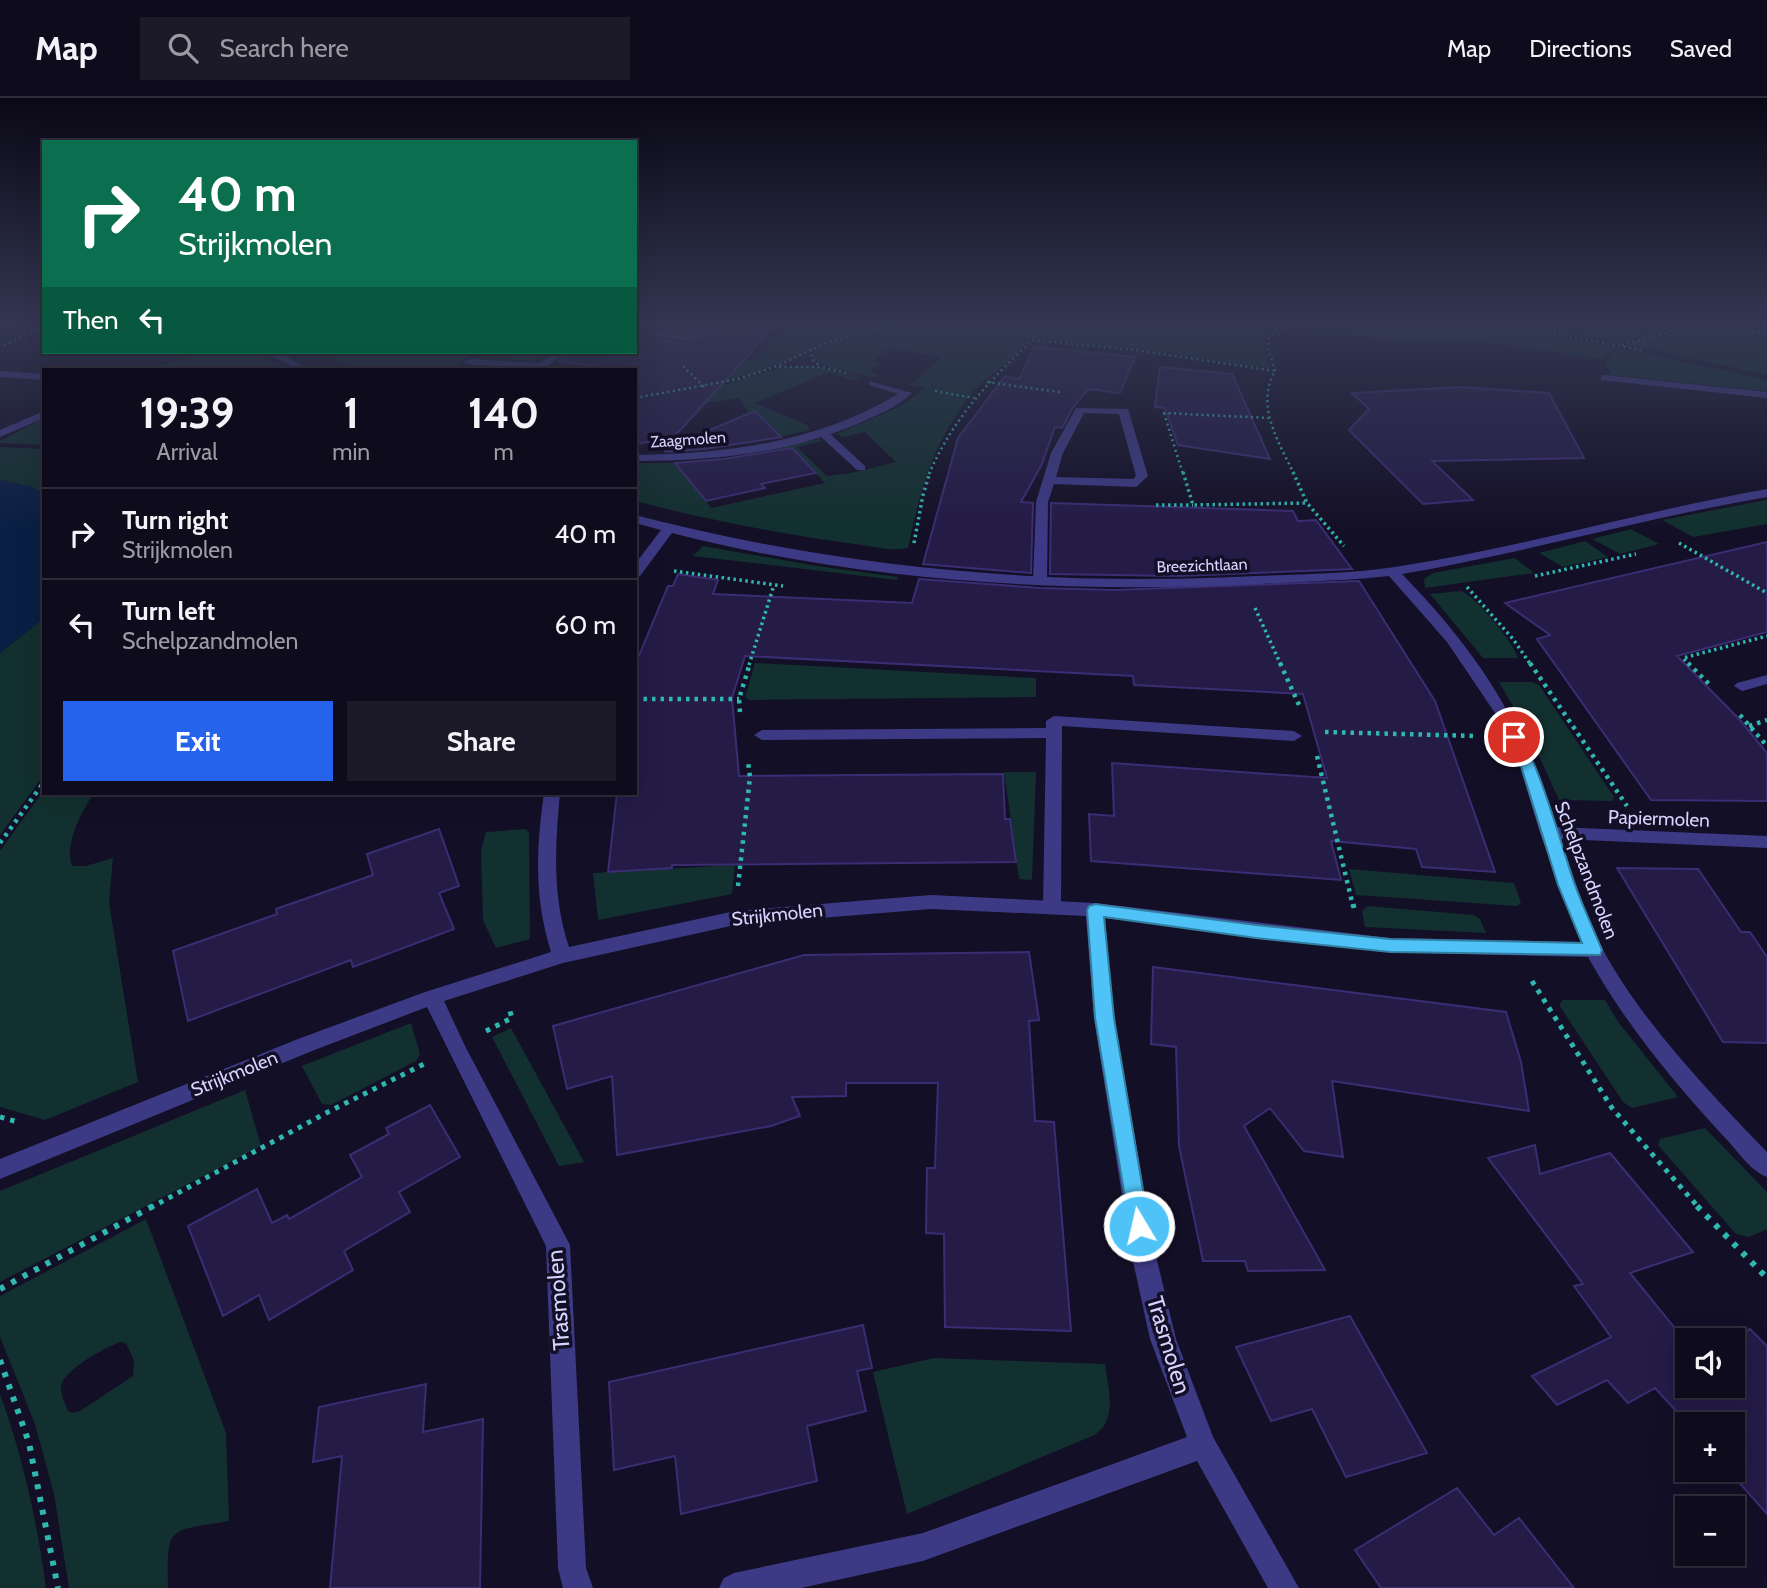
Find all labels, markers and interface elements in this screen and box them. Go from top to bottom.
search box [140,17,630,80]
text: Map [35,28,98,68]
icon: search [164,29,202,67]
text: Search here [220,32,349,64]
text: Map [1447,34,1491,63]
text: Directions [1529,34,1632,63]
text: Saved [1670,34,1732,63]
text: 40 m [178,164,297,223]
icon: right [63,168,154,259]
text: Strijkmolen [178,224,332,263]
icon: left [133,301,171,339]
text: Then [63,304,119,336]
text: 19:39 [140,387,234,439]
text: 1 [343,387,359,439]
text: 140 [468,387,539,439]
street label: Zaagmolen [650,427,726,452]
text: Arrival [157,438,218,466]
text: min [332,438,370,466]
text: m [494,438,514,466]
text: Turn right [122,504,228,536]
icon: right [63,515,101,553]
text: 40 m [554,518,616,550]
text: Strijkmolen [122,536,233,564]
street label: Breezichtlaan [1156,554,1248,577]
text: Turn left [122,595,215,627]
icon: left [63,606,101,644]
text: 60 m [554,609,616,641]
text: Schelpzandmolen [122,627,298,655]
button: Exit [63,701,333,781]
button: Share [347,701,616,781]
pin [1484,707,1544,767]
icon: arrive [1495,718,1533,756]
street label: Schelpzandmolen [1550,798,1623,942]
street label: Papiermolen [1608,805,1710,832]
street label: Strijkmolen [730,898,824,931]
street label: Strijkmolen [187,1046,281,1101]
position arrow [1102,1189,1176,1263]
street label: Trasmolen [541,1249,575,1351]
street label: Trasmolen [1141,1293,1197,1397]
map controls [1675,1328,1745,1566]
button: sound [1675,1328,1745,1398]
button: + [1675,1412,1745,1482]
button: − [1675,1496,1745,1566]

